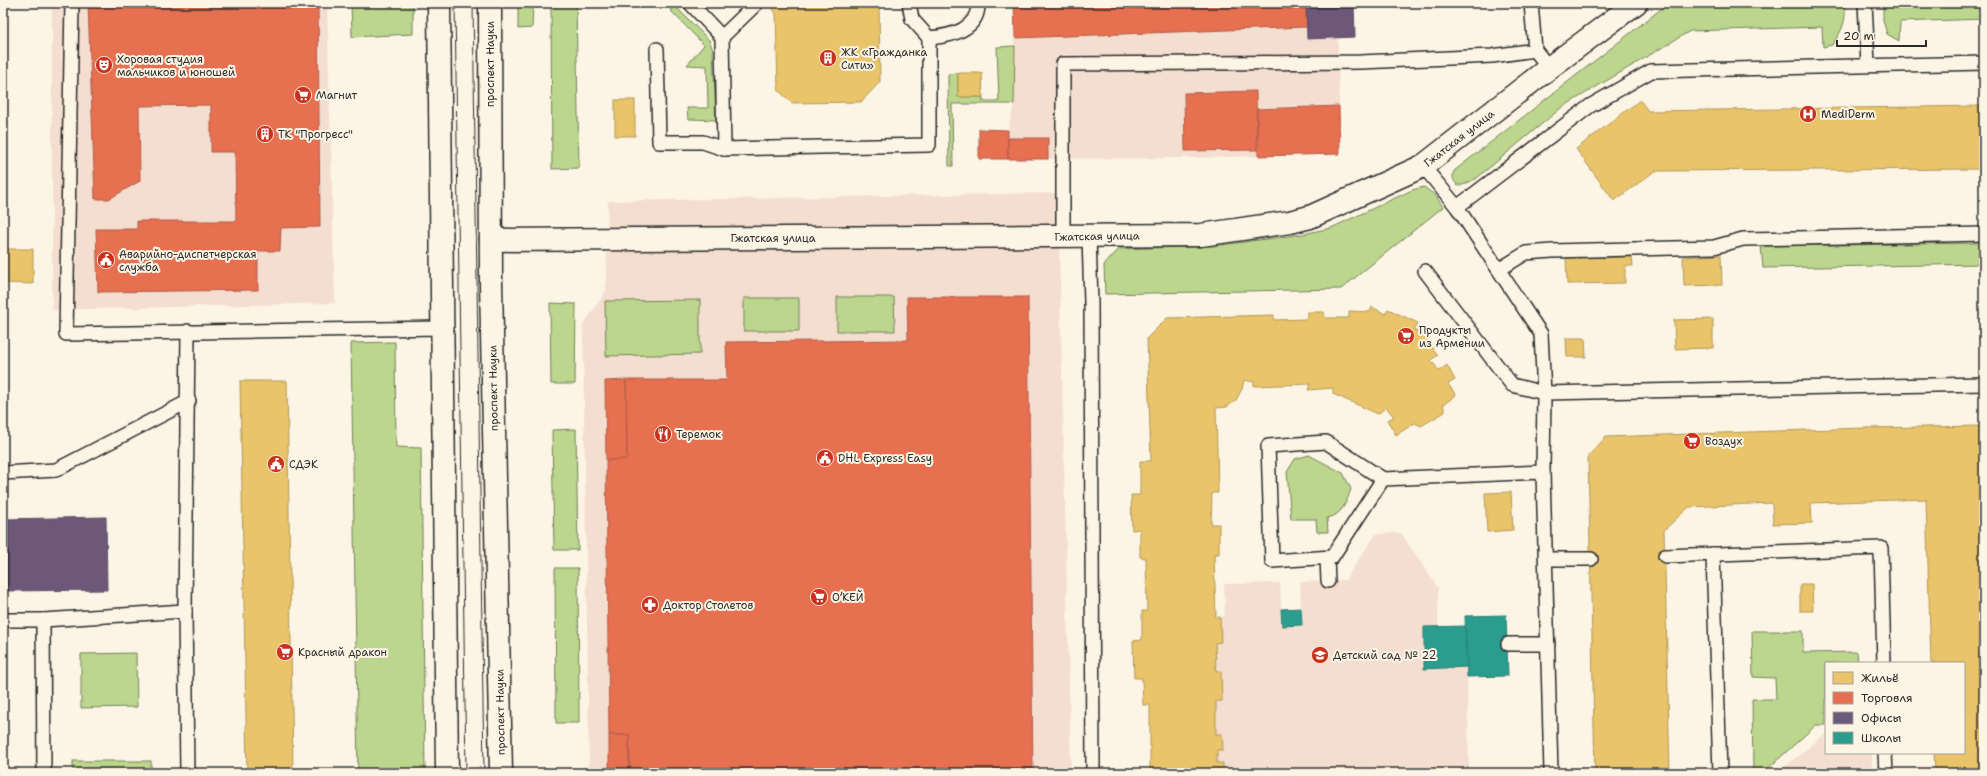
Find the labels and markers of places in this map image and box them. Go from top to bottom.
place label: ЖК «Гражданка Сити» [841,45,928,73]
building icon: ЖК «Гражданка Сити» [818,48,838,68]
place label: Хоровая студия мальчиков и юношей [117,52,235,80]
theatre icon: Хоровая студия мальчиков и юношей [94,55,114,75]
supermarket icon: Магнит [293,85,313,105]
place label: Магнит [316,88,357,103]
hospital icon: MediDerm [1798,104,1818,124]
place label: MediDerm [1821,107,1876,122]
building icon: ТК "Прогресс" [255,124,275,144]
place label: ТК "Прогресс" [278,127,353,142]
place label: Аварийно-диспетчерская служба [119,247,256,275]
public building icon: Аварийно-диспетчерская служба [96,250,116,270]
place label: Продукты из Армении [1419,323,1485,351]
supermarket icon: Продукты из Армении [1396,326,1416,346]
restaurant icon: Теремок [653,424,673,444]
place label: Теремок [676,427,721,442]
supermarket icon: Воздух [1682,431,1702,451]
place label: Воздух [1705,434,1742,449]
public building icon: DHL Express Easy [815,448,835,468]
place label: DHL Express Easy [838,451,932,466]
public building icon: СДЭК [266,454,286,474]
place label: СДЭК [289,457,318,472]
supermarket icon: О’КЕЙ [809,587,829,607]
place label: О’КЕЙ [832,589,864,605]
pharmacy icon: Доктор Столетов [640,595,660,615]
place label: Доктор Столетов [663,598,753,613]
supermarket icon: Красный дракон [275,642,295,662]
place label: Красный дракон [298,645,387,660]
school or university icon: Детский сад № 22 [1310,645,1330,665]
place label: Детский сад № 22 [1333,648,1436,663]

